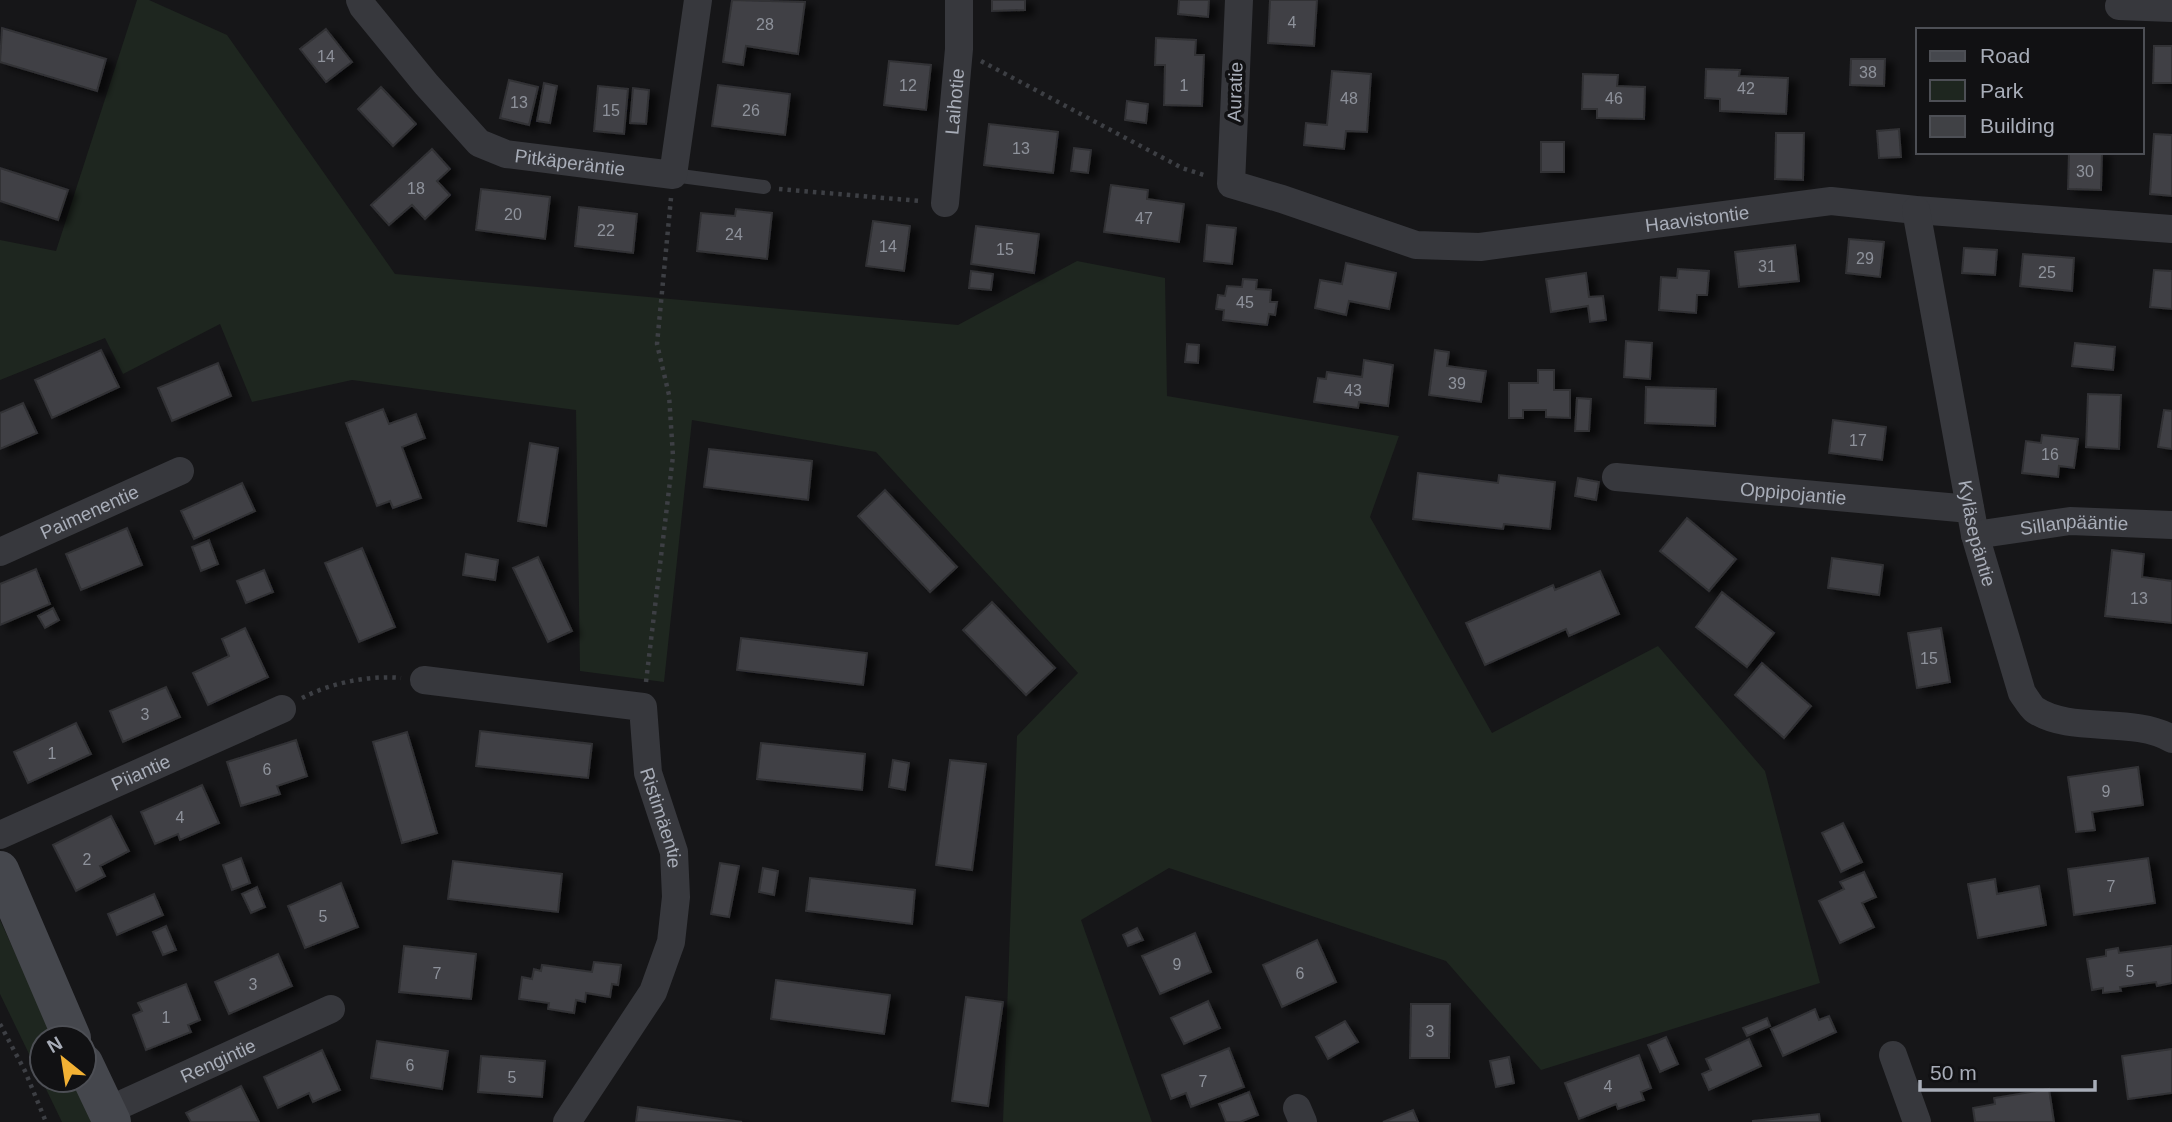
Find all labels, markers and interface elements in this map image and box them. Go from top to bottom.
house number: 4 [1288,14,1297,31]
house number: 28 [756,16,774,33]
legend [1916,28,2144,154]
text: Road [1980,44,2030,67]
house number: 14 [317,48,335,65]
street label: Auratie [1223,62,1247,122]
house number: 38 [1859,64,1877,81]
street label: Laihotie [941,67,968,136]
house number: 12 [899,77,917,94]
house number: 1 [1180,77,1189,94]
text: Park [1980,79,2024,102]
house number: 42 [1737,80,1755,97]
house number: 48 [1340,90,1358,107]
house number: 46 [1605,90,1623,107]
house number: 13 [510,94,528,111]
house number: 15 [602,102,620,119]
house number: 26 [742,102,760,119]
text: Building [1980,114,2055,137]
house number: 13 [1012,140,1030,157]
street label: Pitkäperäntie [514,145,626,179]
house number: 30 [2076,163,2094,180]
house number: 18 [407,180,425,197]
street label: Haavistontie [1644,201,1750,236]
house number: 20 [504,206,522,223]
house number: 47 [1135,210,1153,227]
house number: 22 [597,222,615,239]
house number: 24 [725,226,743,243]
house number: 14 [879,238,897,255]
house number: 15 [996,241,1014,258]
house number: 29 [1856,250,1874,267]
house number: 31 [1758,258,1776,275]
house number: 25 [2038,264,2056,281]
house number: 45 [1236,294,1254,311]
house number: 39 [1448,375,1466,392]
house number: 43 [1344,382,1362,399]
house number: 17 [1849,432,1867,449]
house number: 16 [2041,446,2059,463]
street label: Oppipojantie [1739,478,1847,508]
street label: Kyläsepäntie [1955,478,2000,589]
street label: Paimenentie [37,481,142,543]
street label: Sillanpääntie [2019,510,2129,539]
house number: 13 [2130,590,2148,607]
house number: 15 [1920,650,1938,667]
house number: 3 [141,706,150,723]
house number: 1 [48,745,57,762]
street label: Piiantie [108,750,173,794]
house number: 6 [263,761,272,778]
street label: Ristimäentie [636,765,685,869]
house number: 9 [2102,783,2111,800]
house number: 4 [176,809,185,826]
house number: 2 [83,851,92,868]
house number: 7 [2107,878,2116,895]
house number: 5 [319,908,328,925]
house number: 9 [1173,956,1182,973]
house number: 5 [2126,963,2135,980]
house number: 7 [433,965,442,982]
house number: 6 [1296,965,1305,982]
house number: 3 [249,976,258,993]
house number: 1 [162,1009,171,1026]
house number: 3 [1426,1023,1435,1040]
north arrow [28,1024,98,1094]
text: N [44,1032,66,1057]
street label: Rengintie [177,1034,259,1087]
scale bar [1920,1048,2095,1092]
house number: 6 [406,1057,415,1074]
text: 50 m [1930,1061,1977,1084]
house number: 5 [508,1069,517,1086]
house number: 7 [1199,1073,1208,1090]
house number: 4 [1604,1078,1613,1095]

